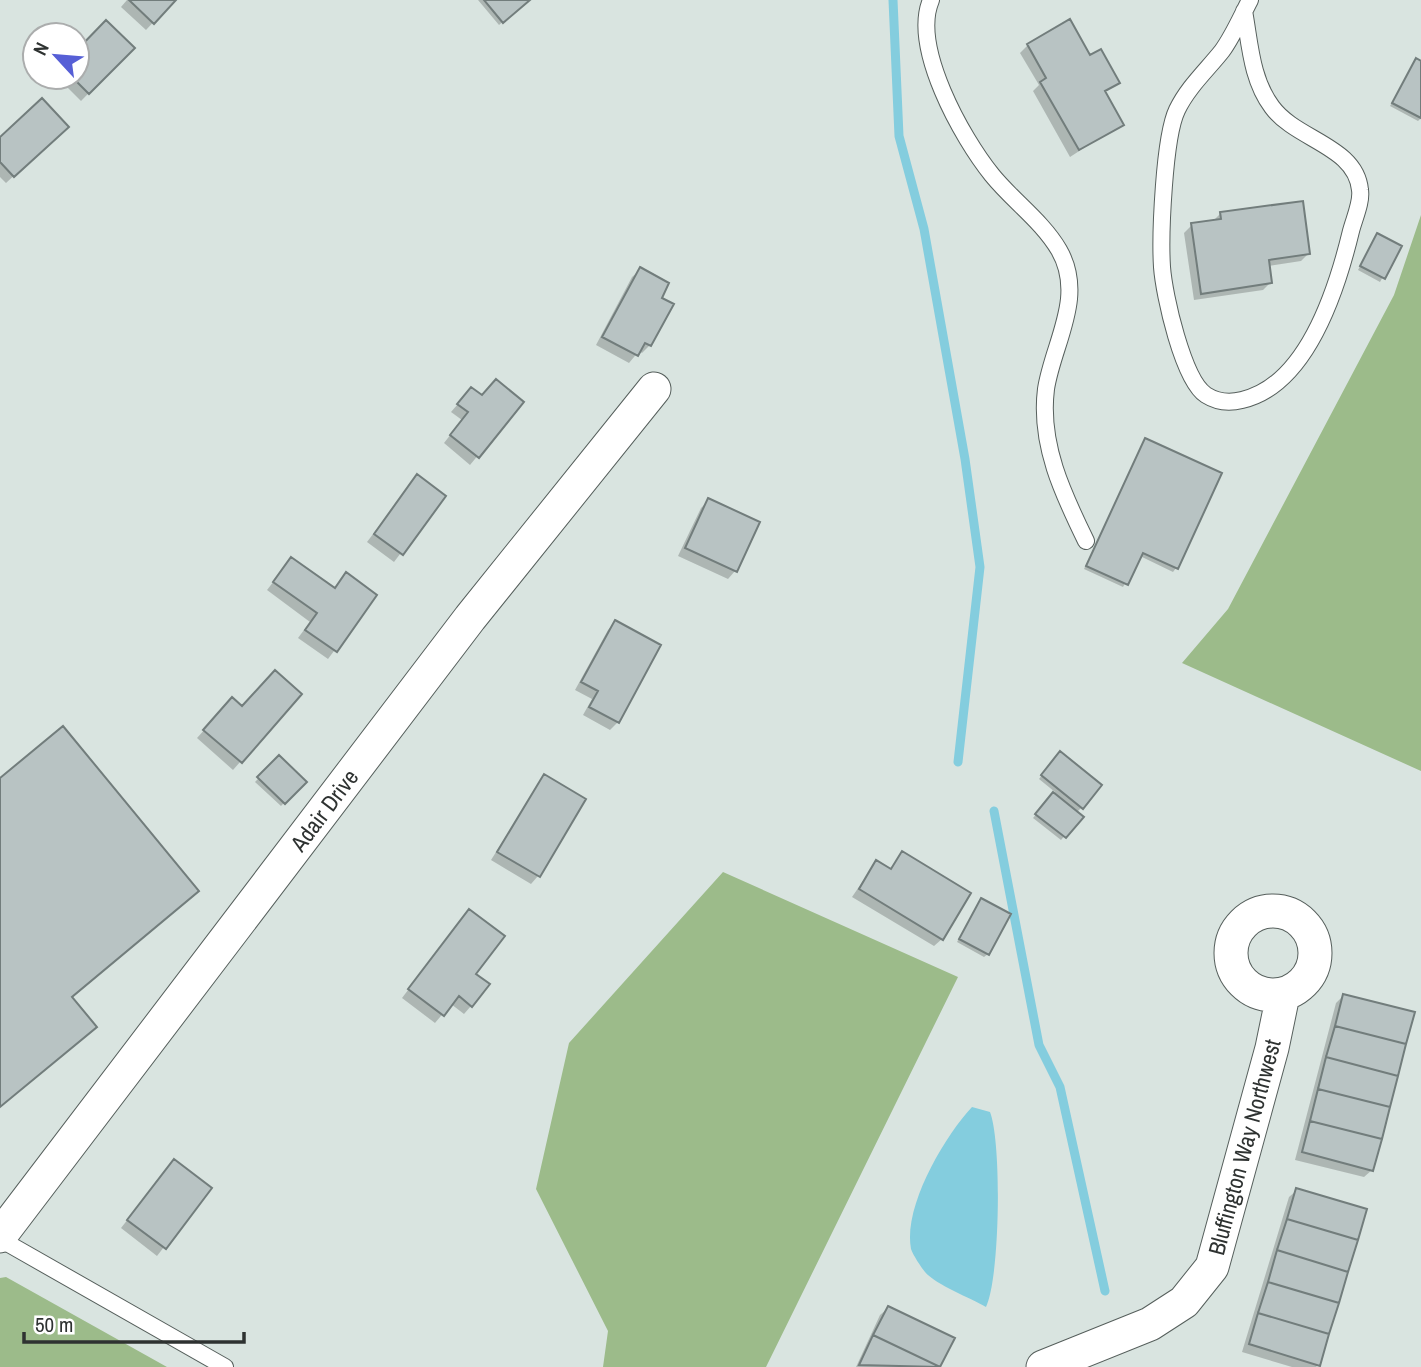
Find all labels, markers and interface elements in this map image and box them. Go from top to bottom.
north arrow [21,21,91,91]
text: N [27,38,55,59]
street label: Adair Drive [282,763,365,858]
street label: Bluffington Way Northwest [1200,1036,1288,1258]
scale bar [24,1300,245,1344]
text: 50 m [35,1310,73,1339]

